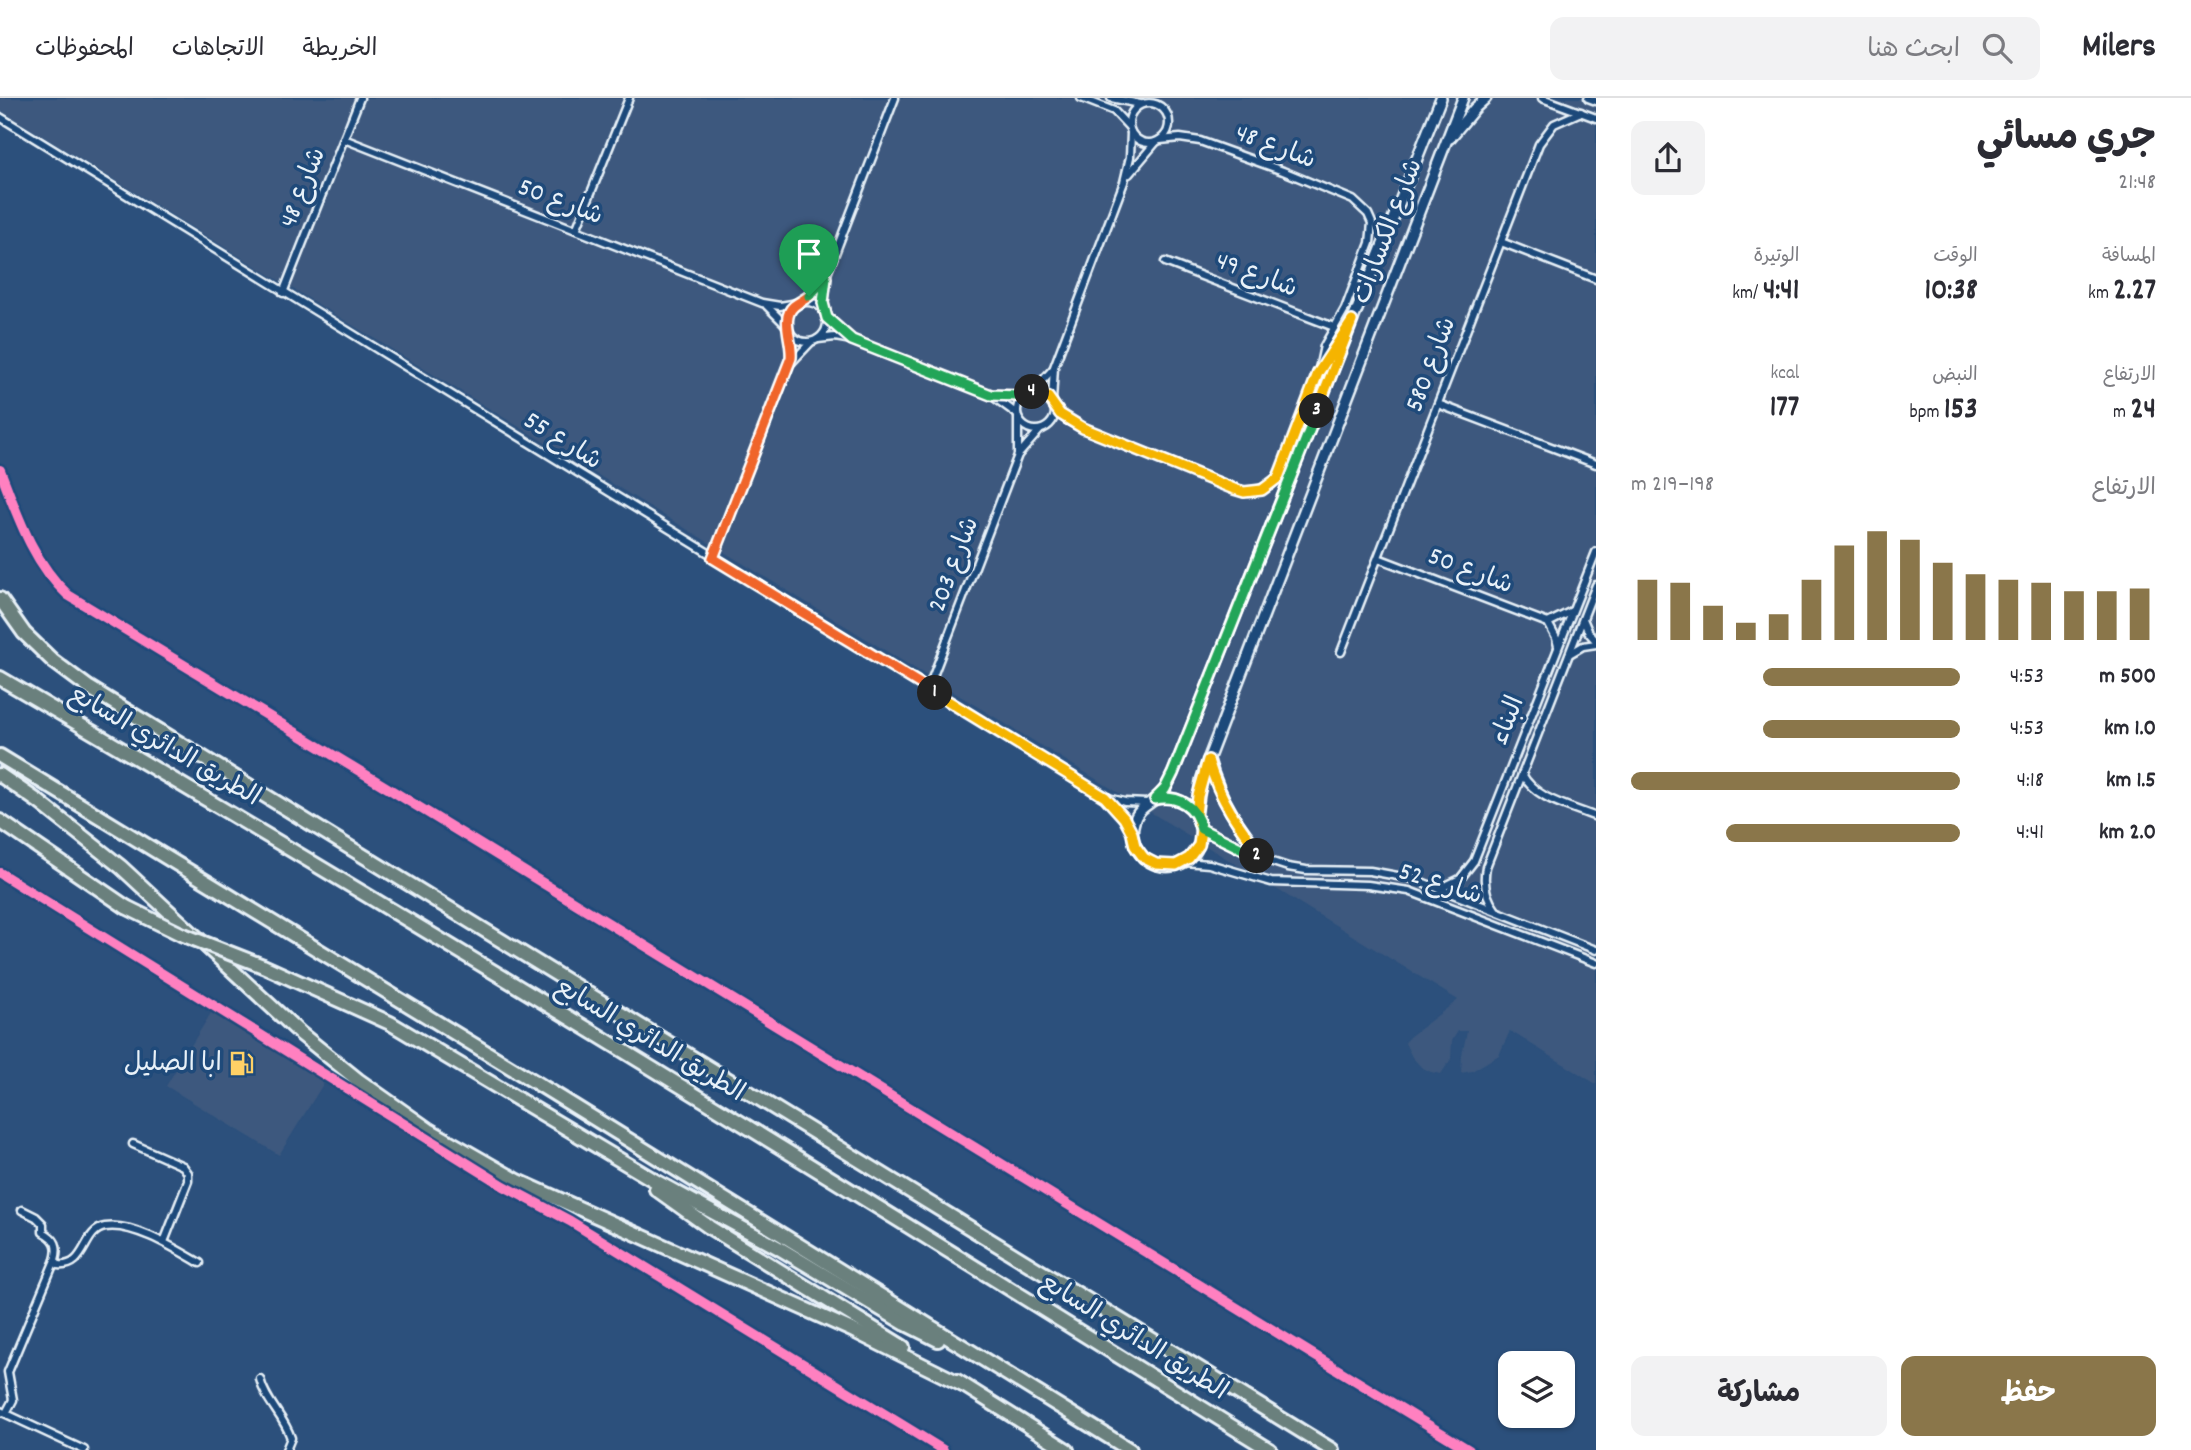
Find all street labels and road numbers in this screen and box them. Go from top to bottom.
street label: شارع 48 [1229,116,1321,180]
street label: شارع 48 [271,142,337,234]
street label: شارع الكسارات [1344,154,1434,310]
street label: شارع 50 [512,170,608,236]
street label: شارع 49 [1210,244,1302,308]
street label: شارع 580 [1397,312,1467,418]
street label: شارع 55 [516,403,608,481]
street label: شارع 203 [920,512,990,618]
street label: شارع 50 [1422,539,1518,605]
street label: الطريق الدائري السابع [61,677,267,817]
street label: البناء [1482,691,1536,751]
street label: شارع 52 [1394,854,1486,916]
street label: الطريق الدائري السابع [547,970,751,1112]
street label: الطريق الدائري السابع [1032,1265,1234,1411]

